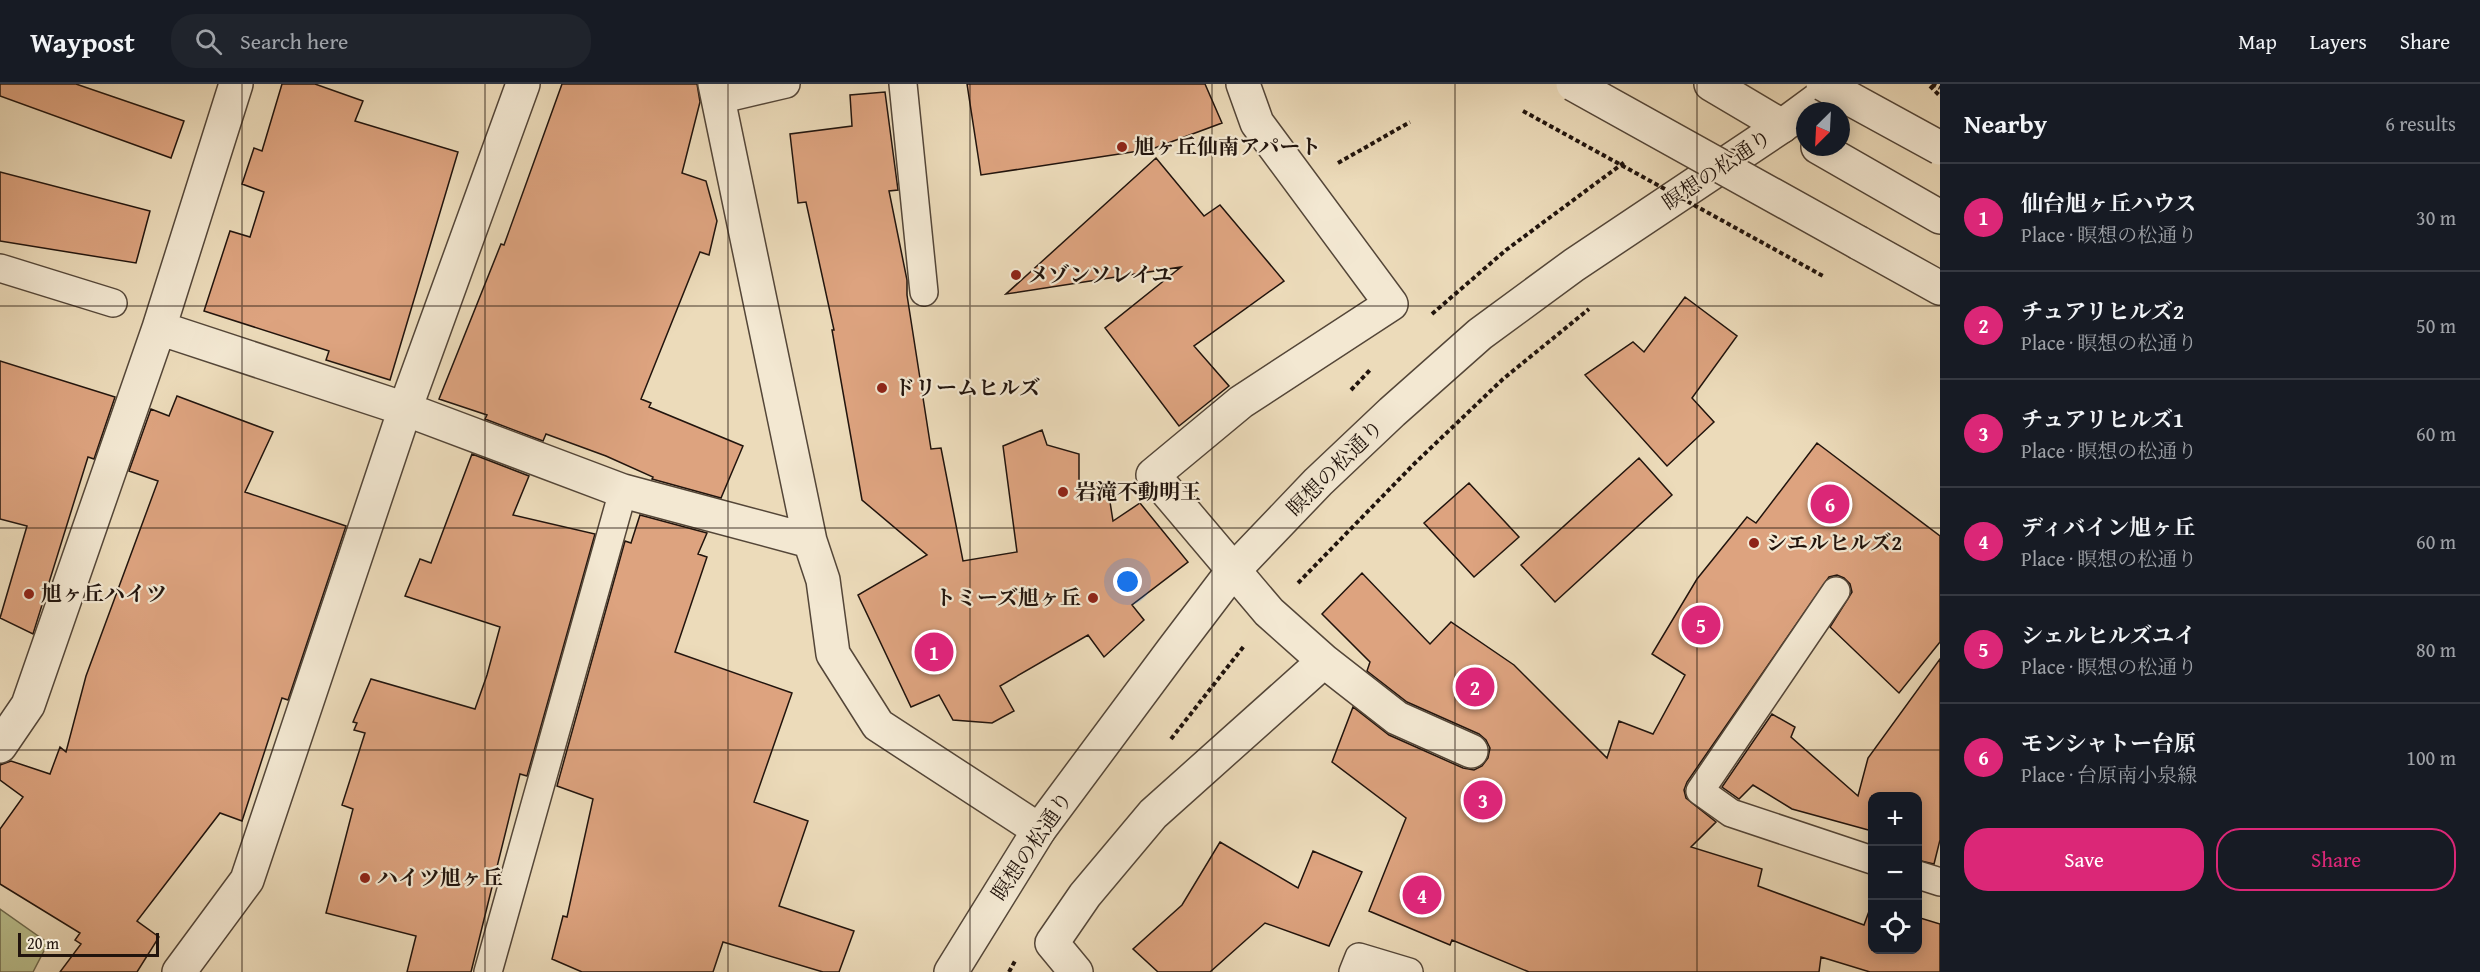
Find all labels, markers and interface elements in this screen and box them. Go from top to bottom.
search box [171,14,591,68]
text: Waypost [30,21,135,62]
icon: search [192,25,225,58]
text: Search here [240,25,348,57]
text: Map [2238,26,2277,57]
text: Layers [2310,26,2367,57]
text: Share [2400,26,2450,57]
north arrow [1796,102,1850,156]
text: Nearby [1964,104,2047,143]
text: 6 results [2385,109,2456,138]
street label: 瞑想の松通り [1656,122,1778,218]
place label: 旭ヶ丘仙南アパート [1134,131,1321,162]
marker: 旭ヶ丘仙南アパート [1115,140,1129,154]
text: 仙台旭ヶ丘ハウス [2021,187,2196,219]
text: 1 [1978,203,1989,232]
text: 30 m [2416,203,2456,232]
text: Place · 瞑想の松通り [2021,220,2197,249]
place label: メゾンソレイユ [1028,259,1172,290]
marker: メゾンソレイユ [1009,268,1023,282]
text: チュアリヒルズ2 [2021,295,2184,327]
text: 2 [1978,311,1989,340]
text: 50 m [2416,311,2456,340]
text: Place · 瞑想の松通り [2021,328,2197,357]
place label: ドリームヒルズ [894,372,1040,403]
marker: ドリームヒルズ [875,381,889,395]
text: チュアリヒルズ1 [2021,403,2184,435]
street label: 瞑想の松通り [1279,412,1390,523]
text: 3 [1978,419,1989,448]
text: 60 m [2416,419,2456,448]
text: Place · 瞑想の松通り [2021,436,2197,465]
place label: 岩滝不動明王 [1075,476,1201,507]
pin: 6 [1810,482,1850,526]
marker: 岩滝不動明王 [1056,485,1070,499]
text: ディバイン旭ヶ丘 [2021,511,2195,543]
place label: シエルヒルズ2 [1766,527,1902,558]
text: 4 [1978,527,1989,556]
text: 60 m [2416,527,2456,556]
marker: シエルヒルズ2 [1747,536,1761,550]
text: Place · 瞑想の松通り [2021,544,2197,573]
your location [1113,567,1142,596]
place label: 旭ヶ丘ハイツ [41,578,167,609]
place label: トミーズ旭ヶ丘 [935,582,1081,613]
marker: 旭ヶ丘ハイツ [22,587,36,601]
marker: トミーズ旭ヶ丘 [1086,591,1100,605]
pin: 5 [1682,602,1720,648]
text: シェルヒルズユイ [2021,619,2196,651]
pin: 1 [914,630,954,674]
text: 5 [1978,635,1989,664]
text: 80 m [2416,635,2456,664]
text: Place · 瞑想の松通り [2021,652,2197,681]
pin: 2 [1456,664,1494,710]
text: モンシャトー台原 [2021,727,2196,759]
text: 6 [1978,743,1989,772]
text: 100 m [2406,743,2456,772]
text: Place · 台原南小泉線 [2021,760,2197,789]
pin: 3 [1464,778,1502,822]
street label: 瞑想の松通り [984,785,1080,907]
map controls [1868,792,1922,954]
button: + [1868,792,1922,846]
button: Save [1964,828,2204,891]
button: Share [2216,828,2456,891]
button: − [1868,846,1922,900]
place label: ハイツ旭ヶ丘 [377,862,503,893]
marker: ハイツ旭ヶ丘 [358,871,372,885]
pin: 4 [1402,872,1442,918]
button: locate [1868,900,1922,954]
scale bar [18,930,159,958]
text: 20 m [27,931,59,955]

